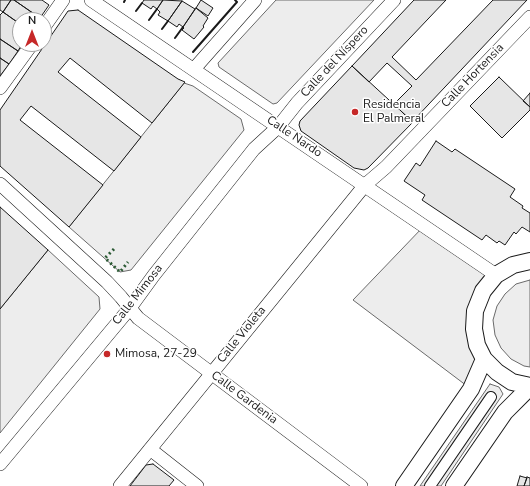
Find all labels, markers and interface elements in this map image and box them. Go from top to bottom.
north arrow [12,12,52,52]
text: N [28,13,36,28]
street label: Calle del Níspero [298,23,372,101]
street label: Calle Hortensia [439,41,507,111]
place label: Residencia El Palmeral [363,98,425,126]
marker: Residencia El Palmeral [350,107,360,117]
street label: Calle Nardo [263,113,325,161]
street label: Calle Mimosa [110,262,166,328]
street label: Calle Violeta [215,304,269,366]
place label: Mimosa, 27-29 [115,347,197,361]
marker: Mimosa, 27-29 [102,349,112,359]
street label: Calle Gardenia [208,368,280,428]

